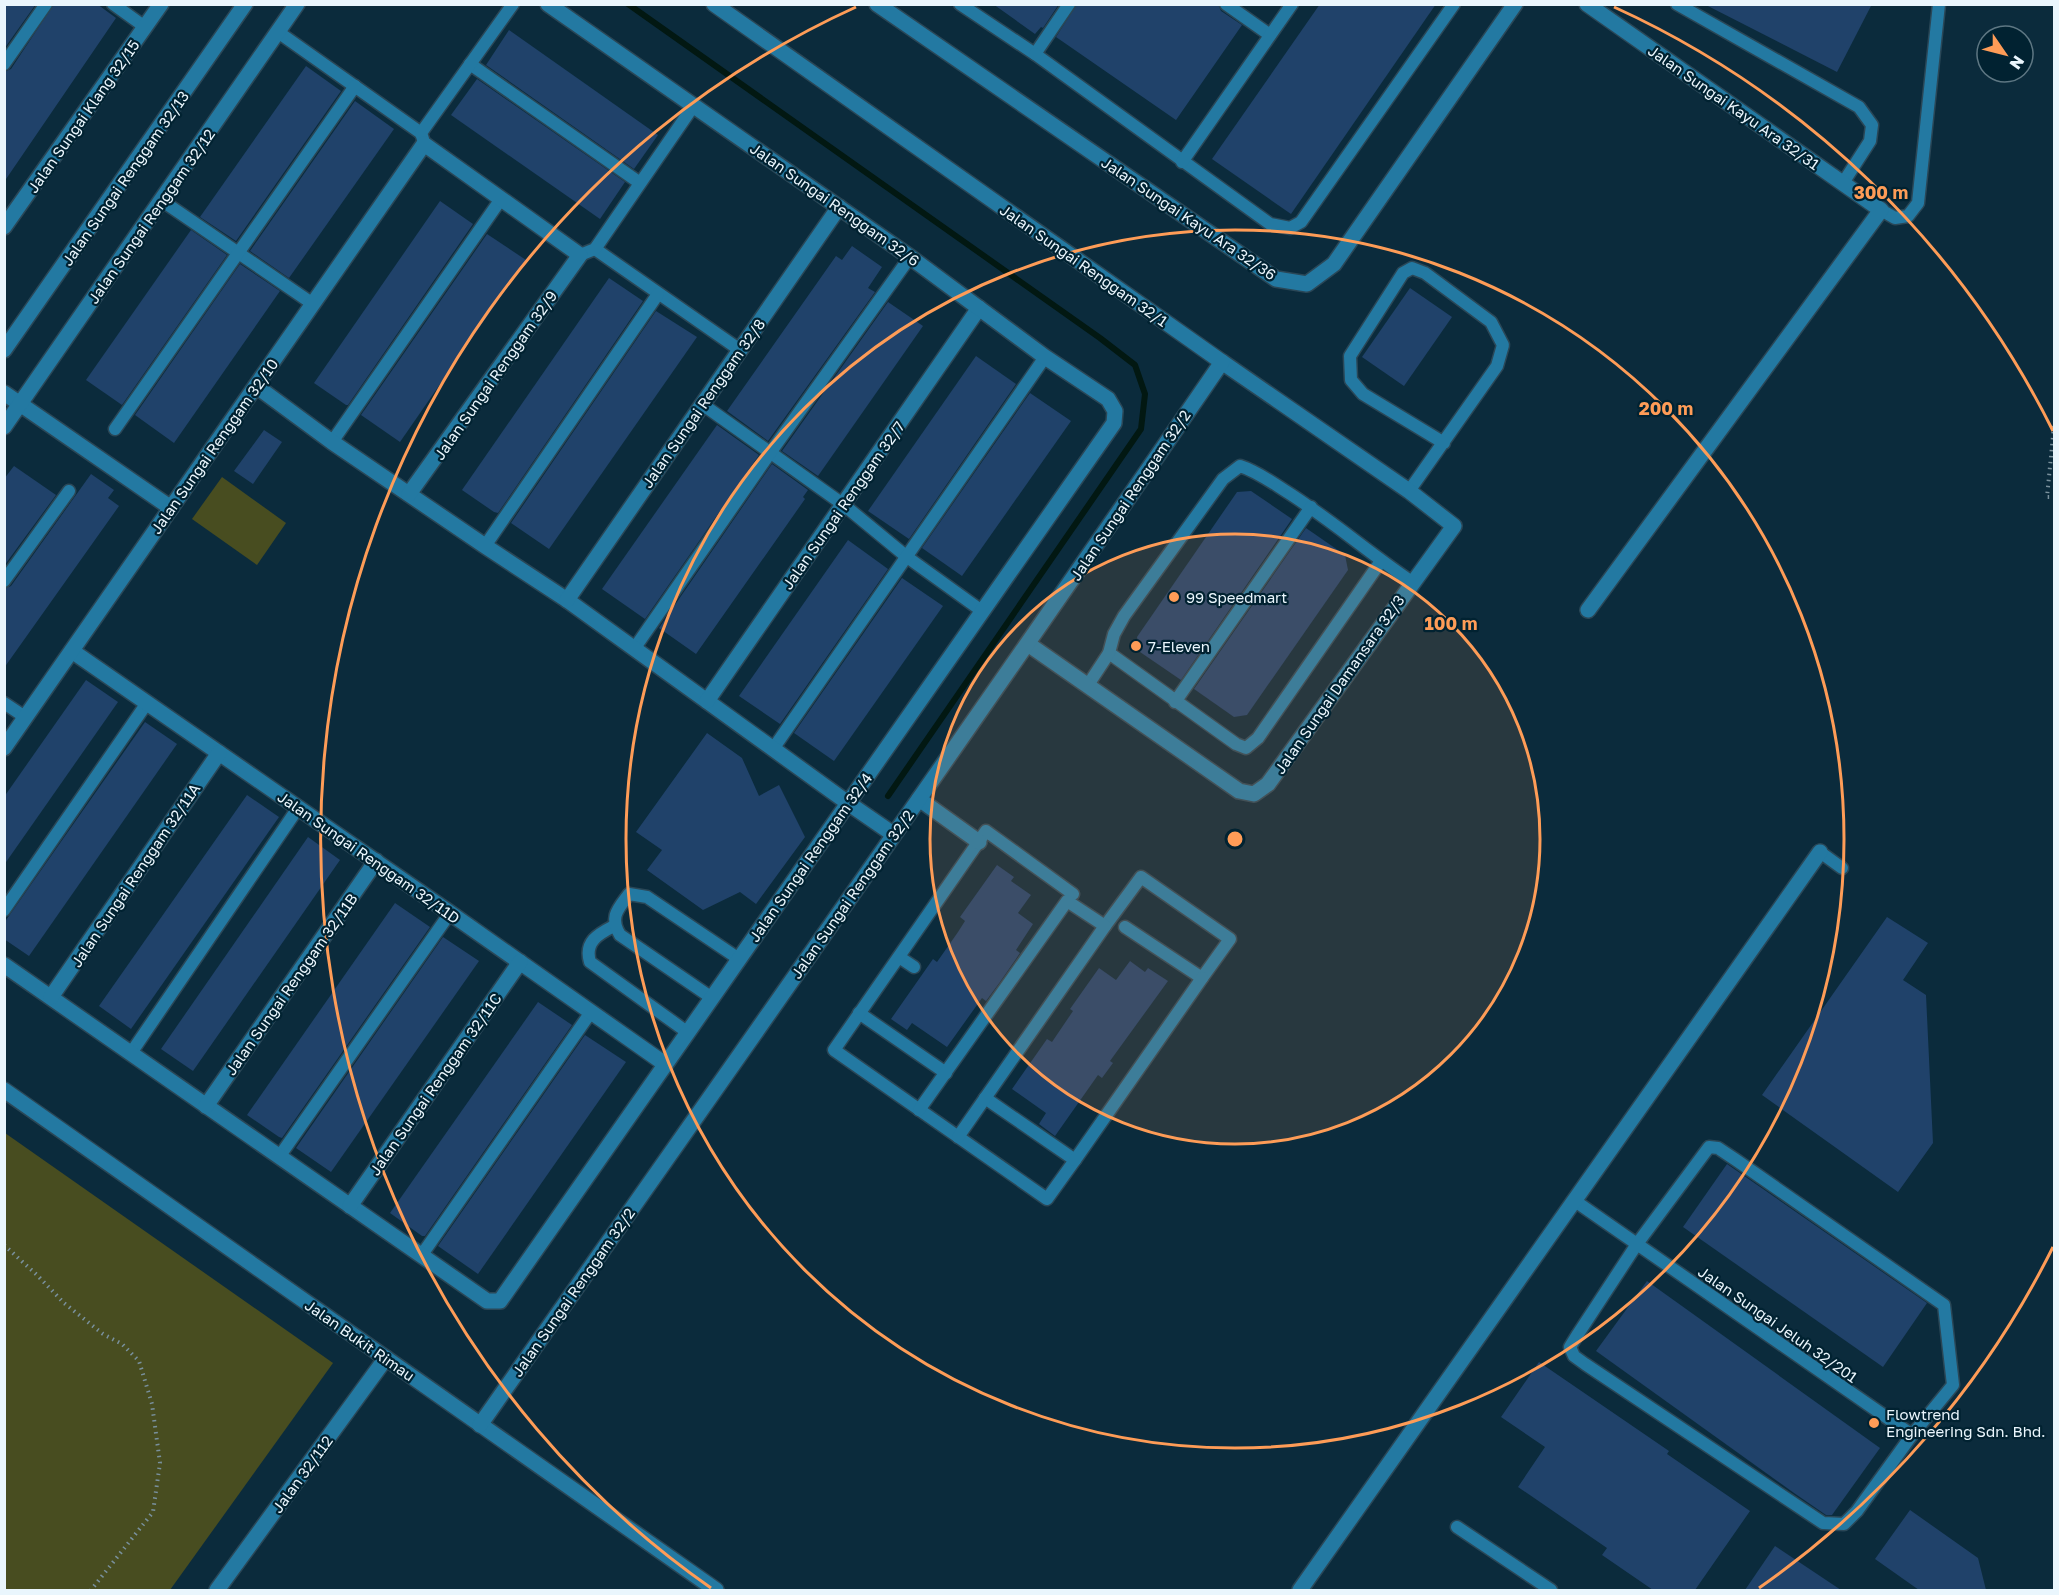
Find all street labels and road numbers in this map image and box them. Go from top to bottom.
street label: Jalan Sungai Klang 32/15 [23,36,143,196]
street label: Jalan Sungai Kayu Ara 32/31 [1645,41,1823,173]
street label: Jalan Sungai Renggam 32/13 [58,87,192,269]
street label: Jalan Sungai Renggam 32/12 [84,125,218,307]
street label: Jalan Sungai Renggam 32/6 [747,139,923,269]
street label: Jalan Sungai Kayu Ara 32/36 [1098,153,1280,283]
street label: Jalan Sungai Renggam 32/1 [997,200,1171,330]
street label: Jalan Sungai Renggam 32/9 [430,287,560,463]
street label: Jalan Sungai Renggam 32/8 [638,315,768,491]
street label: Jalan Sungai Renggam 32/10 [147,355,281,537]
street label: Jalan Sungai Renggam 32/2 [1066,406,1194,584]
street label: Jalan Sungai Renggam 32/7 [778,417,908,592]
street label: Jalan Sungai Damansara 32/3 [1270,591,1408,777]
street label: Jalan Sungai Renggam 32/4 [745,769,875,945]
street label: Jalan Sungai Renggam 32/11A [67,780,203,970]
street label: Jalan Sungai Renggam 32/11D [275,787,463,927]
street label: Jalan Sungai Renggam 32/2 [787,806,917,982]
street label: Jalan Sungai Renggam 32/11B [221,890,361,1078]
street label: Jalan Sungai Renggam 32/11C [365,990,505,1178]
street label: Jalan Sungai Renggam 32/2 [508,1204,638,1380]
street label: Jalan Sungai Jeluh 32/201 [1695,1262,1861,1386]
street label: Jalan Bukit Rimau [302,1295,418,1385]
street label: Jalan 32/112 [268,1432,336,1516]

